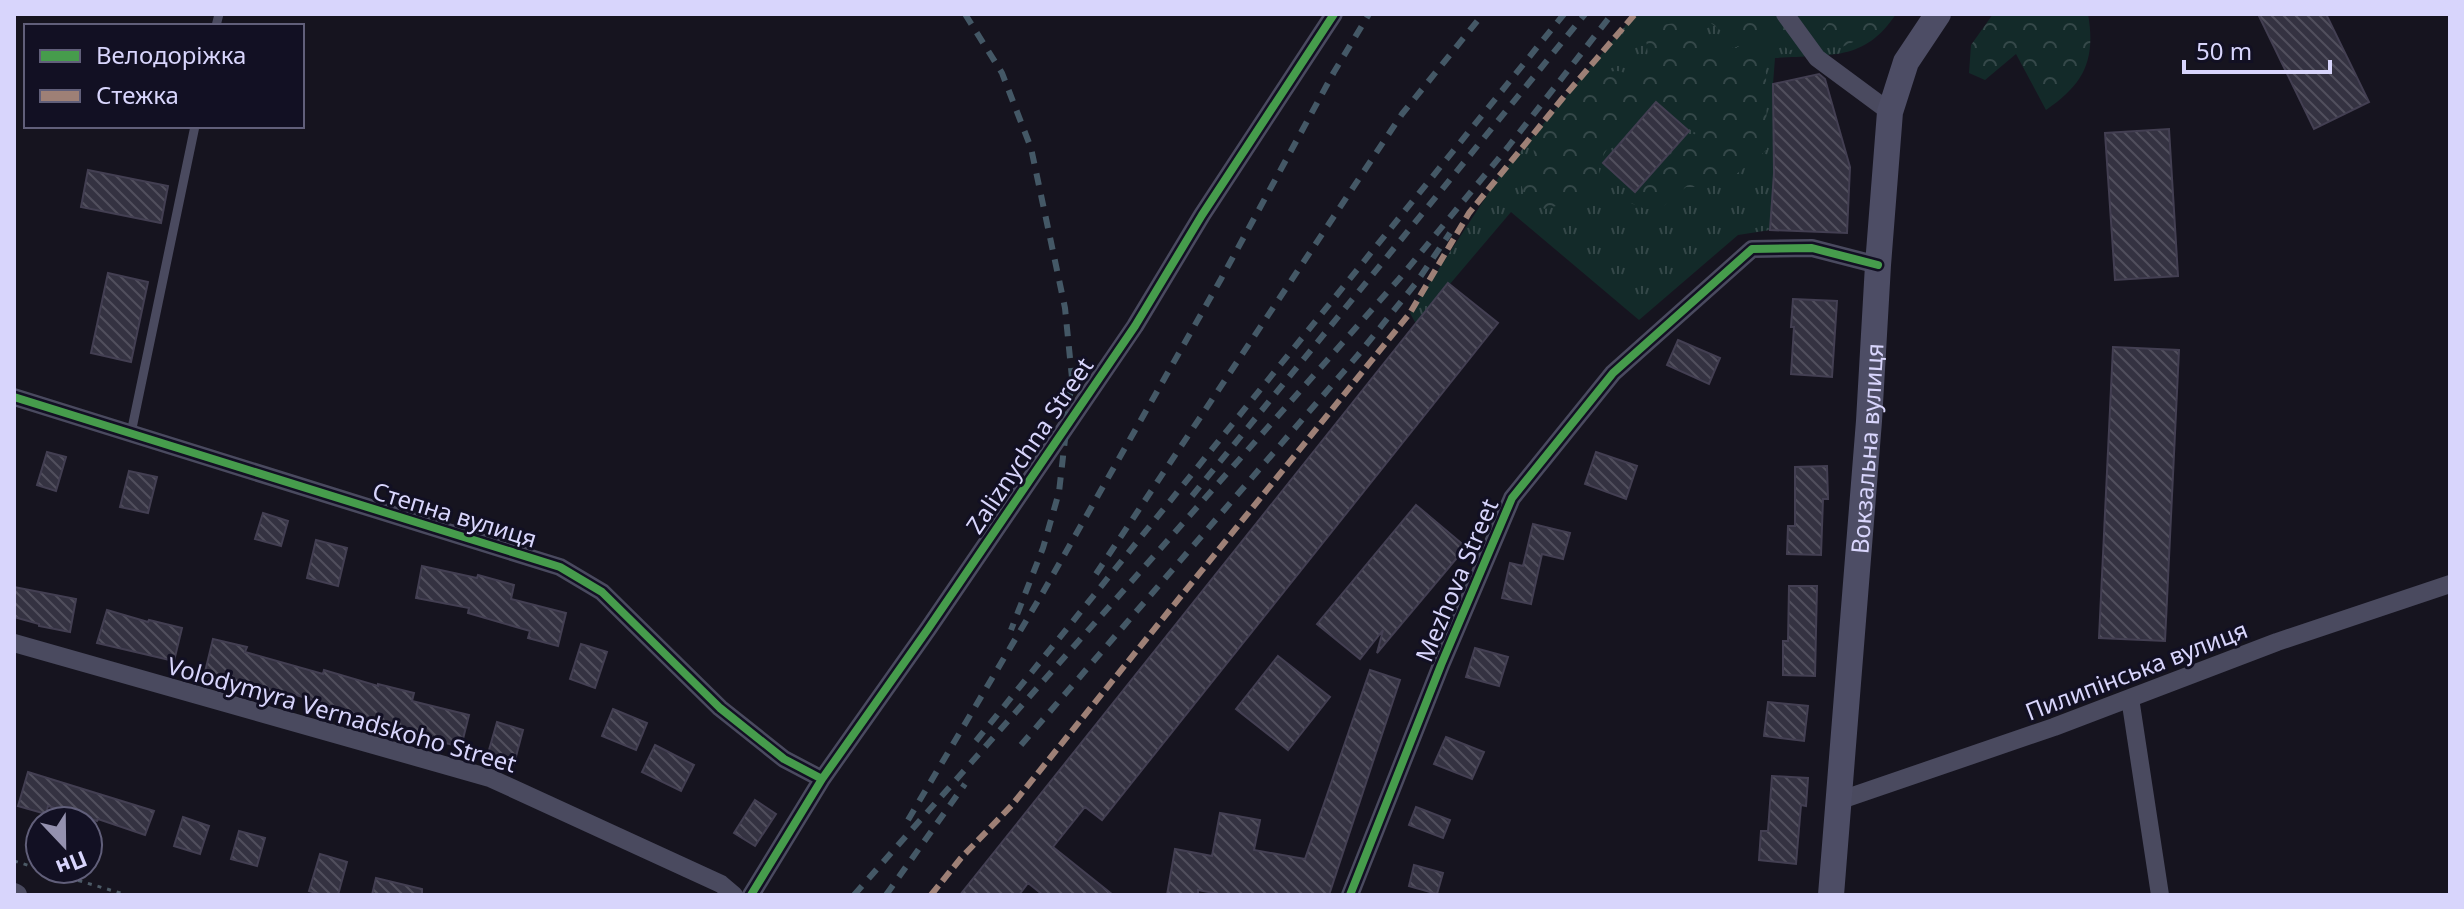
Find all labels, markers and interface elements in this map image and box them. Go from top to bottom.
legend [24,24,304,128]
scale bar [2184,24,2330,74]
text: 50 m [2196,34,2252,67]
text: Велодоріжка [96,38,246,71]
text: Стежка [96,78,179,111]
street label: Вокзальна вулиця [1842,342,1890,555]
street label: Zaliznychna Street [958,350,1100,540]
street label: Степна вулиця [369,473,541,555]
street label: Mezhova Street [1407,493,1505,667]
street label: Пилипінська вулиця [2020,612,2252,728]
street label: Volodymyra Vernadskoho Street [164,648,521,780]
north arrow [24,805,104,885]
text: Пн [52,845,92,884]

